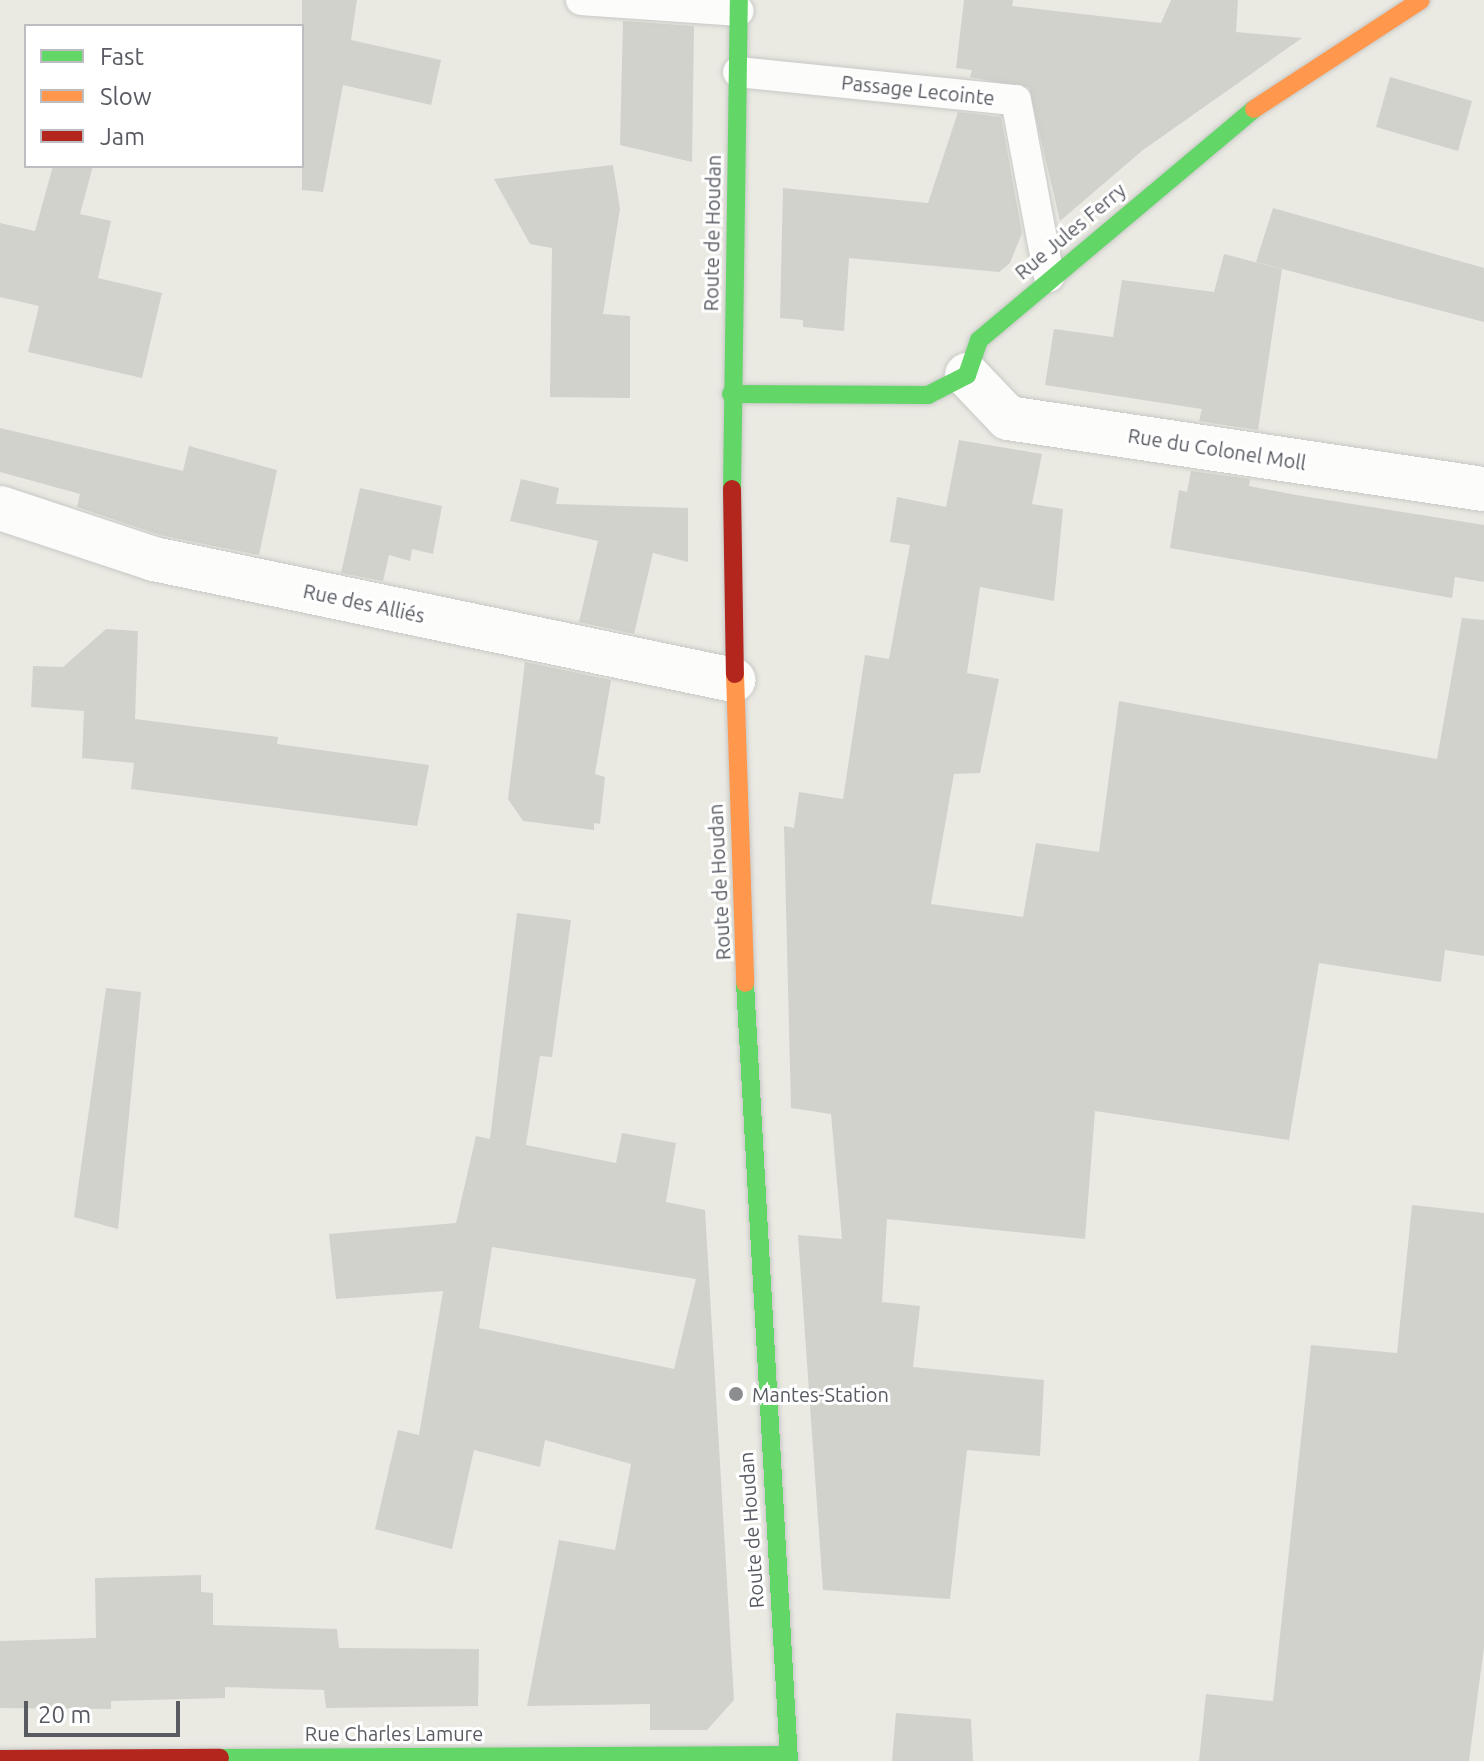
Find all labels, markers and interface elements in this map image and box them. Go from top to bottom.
legend [24,24,304,168]
text: Fast [100,43,144,70]
street label: Passage Lecointe [840,70,996,110]
text: Slow [100,83,152,110]
text: Jam [100,123,145,150]
street label: Route de Houdan [699,154,725,312]
street label: Rue Jules Ferry [1010,178,1130,284]
street label: Rue du Colonel Moll [1126,423,1308,475]
street label: Rue des Alliés [301,578,427,628]
street label: Route de Houdan [703,803,735,961]
place label: Mantes-Station [752,1382,889,1406]
marker: Mantes-Station [727,1385,745,1403]
street label: Route de Houdan [734,1451,768,1609]
scale bar [28,1685,184,1735]
text: 20 m [38,1701,91,1728]
street label: Rue Charles Lamure [305,1721,483,1745]

